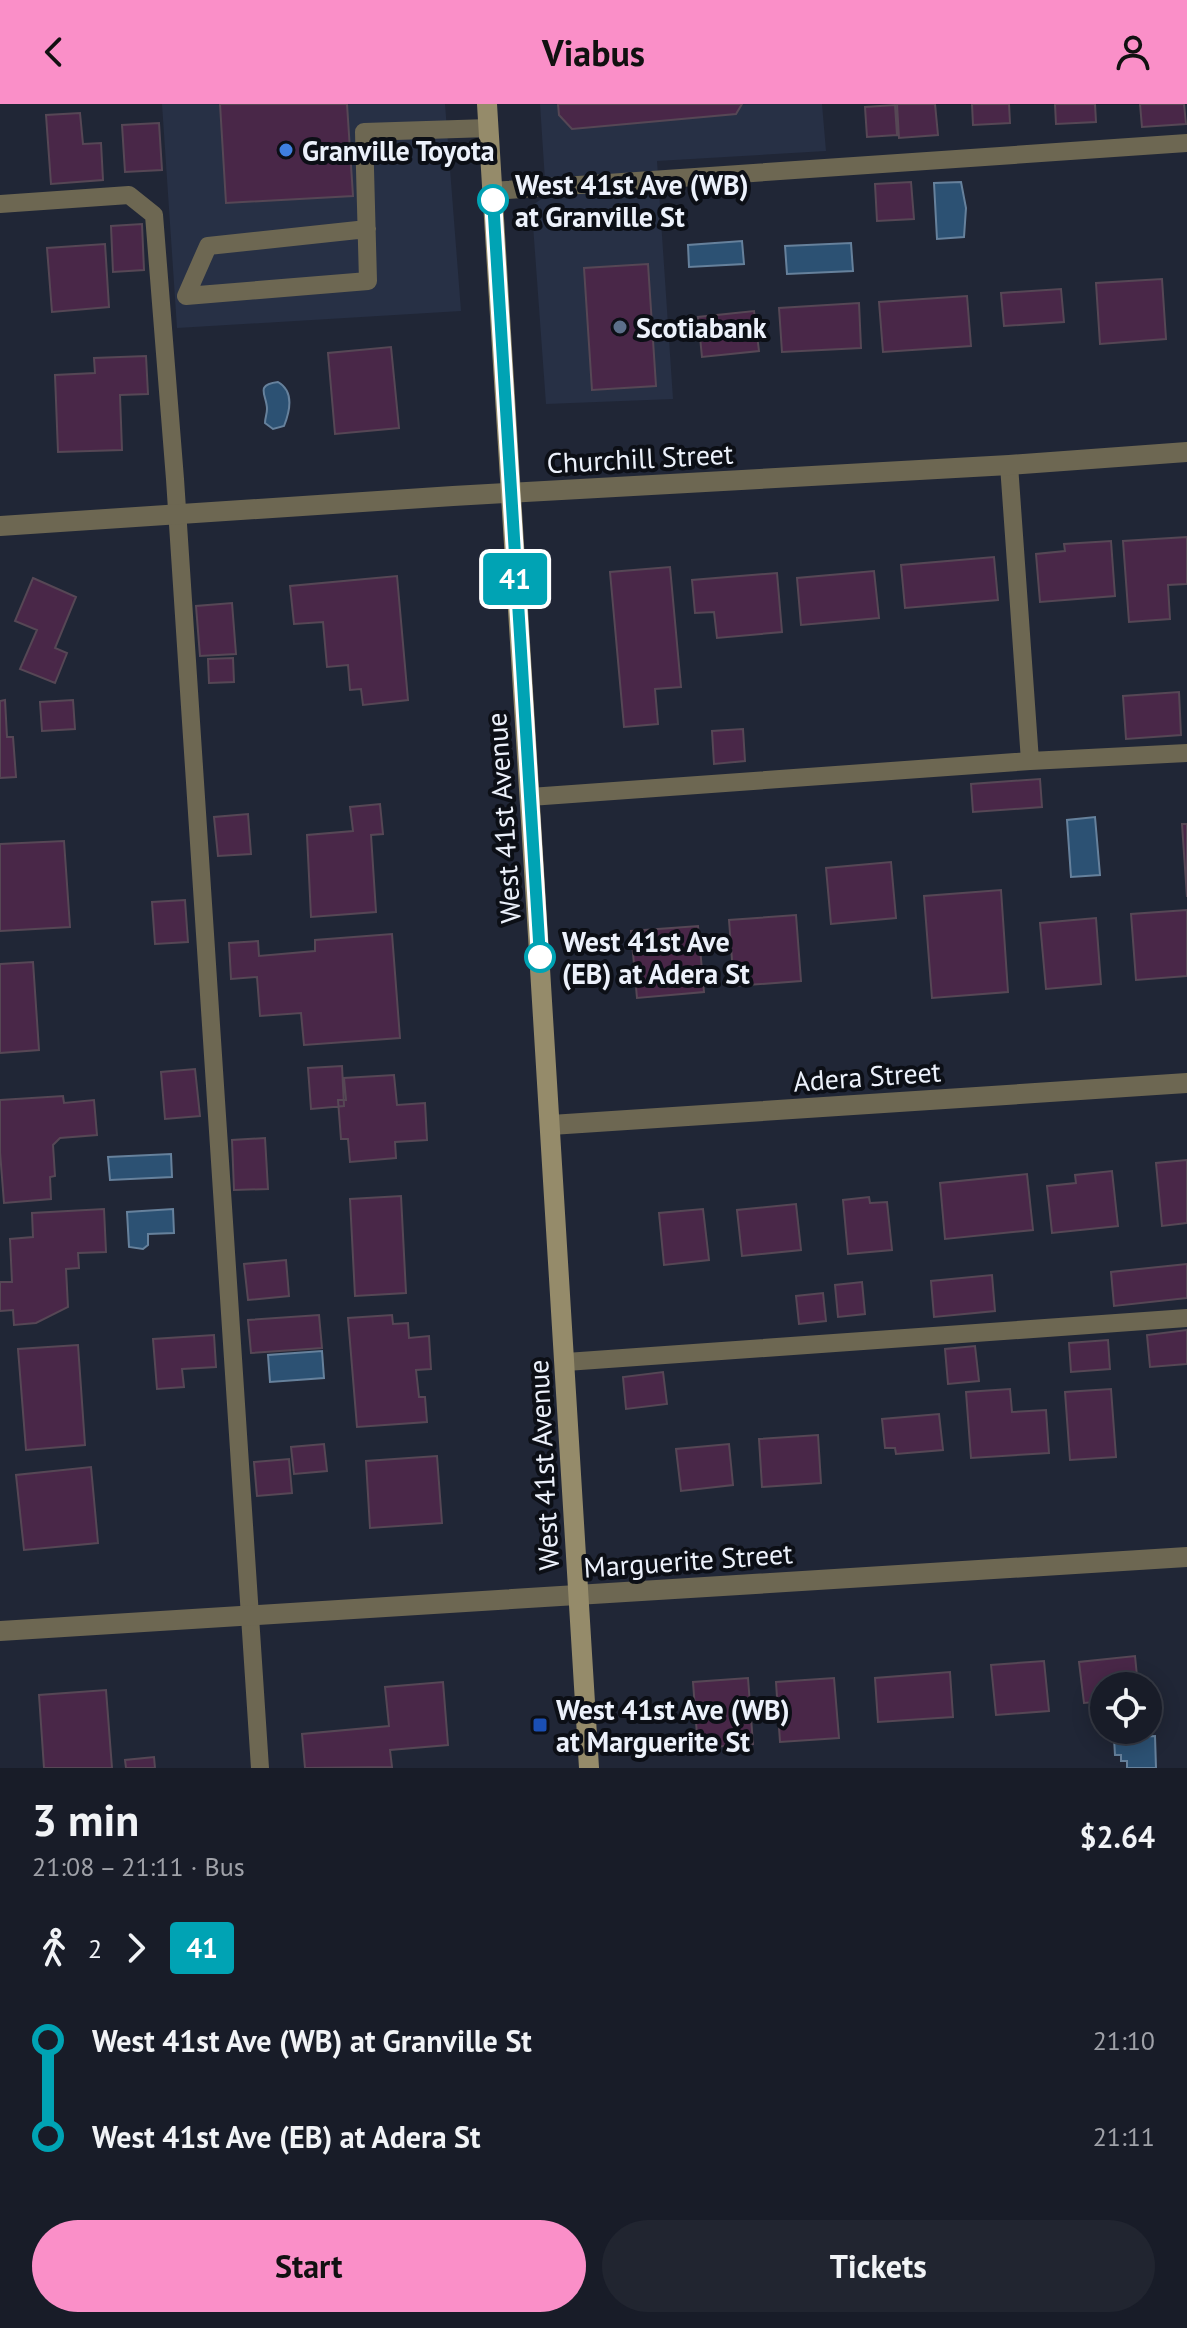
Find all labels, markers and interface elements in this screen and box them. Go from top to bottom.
text: Viabus [542,29,645,76]
icon: back [32,30,76,74]
icon: person [1111,30,1155,74]
place label: Granville Toyota [302,132,495,169]
marker: Granville Toyota [277,141,295,159]
place label: West 41st Ave (WB) at Granville St [515,166,749,235]
marker: West 41st Ave (WB) at Granville St [478,185,508,215]
place label: Scotiabank [636,309,767,346]
marker: Scotiabank [611,318,629,336]
street label: Churchill Street [546,435,735,481]
line badge: 41 [479,553,551,605]
text: 41 [499,560,531,597]
street label: West 41st Avenue [477,712,529,924]
place label: West 41st Ave (EB) at Adera St [562,923,750,992]
marker: West 41st Ave (EB) at Adera St [525,942,555,972]
street label: Adera Street [792,1052,943,1100]
street label: West 41st Avenue [519,1359,567,1571]
street label: Marguerite Street [582,1534,794,1586]
map controls [1090,1672,1162,1744]
button: locate [1090,1672,1162,1744]
place label: West 41st Ave (WB) at Marguerite St [556,1691,790,1760]
marker: West 41st Ave (WB) at Marguerite St [531,1716,549,1734]
text: 3 min [32,1791,139,1848]
text: $2.64 [1080,1817,1155,1856]
text: 21:08 – 21:11 · Bus [32,1850,245,1883]
icon: walk [32,1926,76,1970]
icon: forward [114,1926,158,1970]
text: 41 [186,1929,218,1966]
text: 2 [88,1932,102,1965]
text: West 41st Ave (WB) at Granville St [92,2021,532,2060]
text: 21:10 [1093,2024,1155,2057]
text: West 41st Ave (EB) at Adera St [92,2117,480,2156]
text: 21:11 [1093,2120,1155,2153]
button: Start [32,2220,586,2312]
button: Tickets [602,2220,1155,2312]

